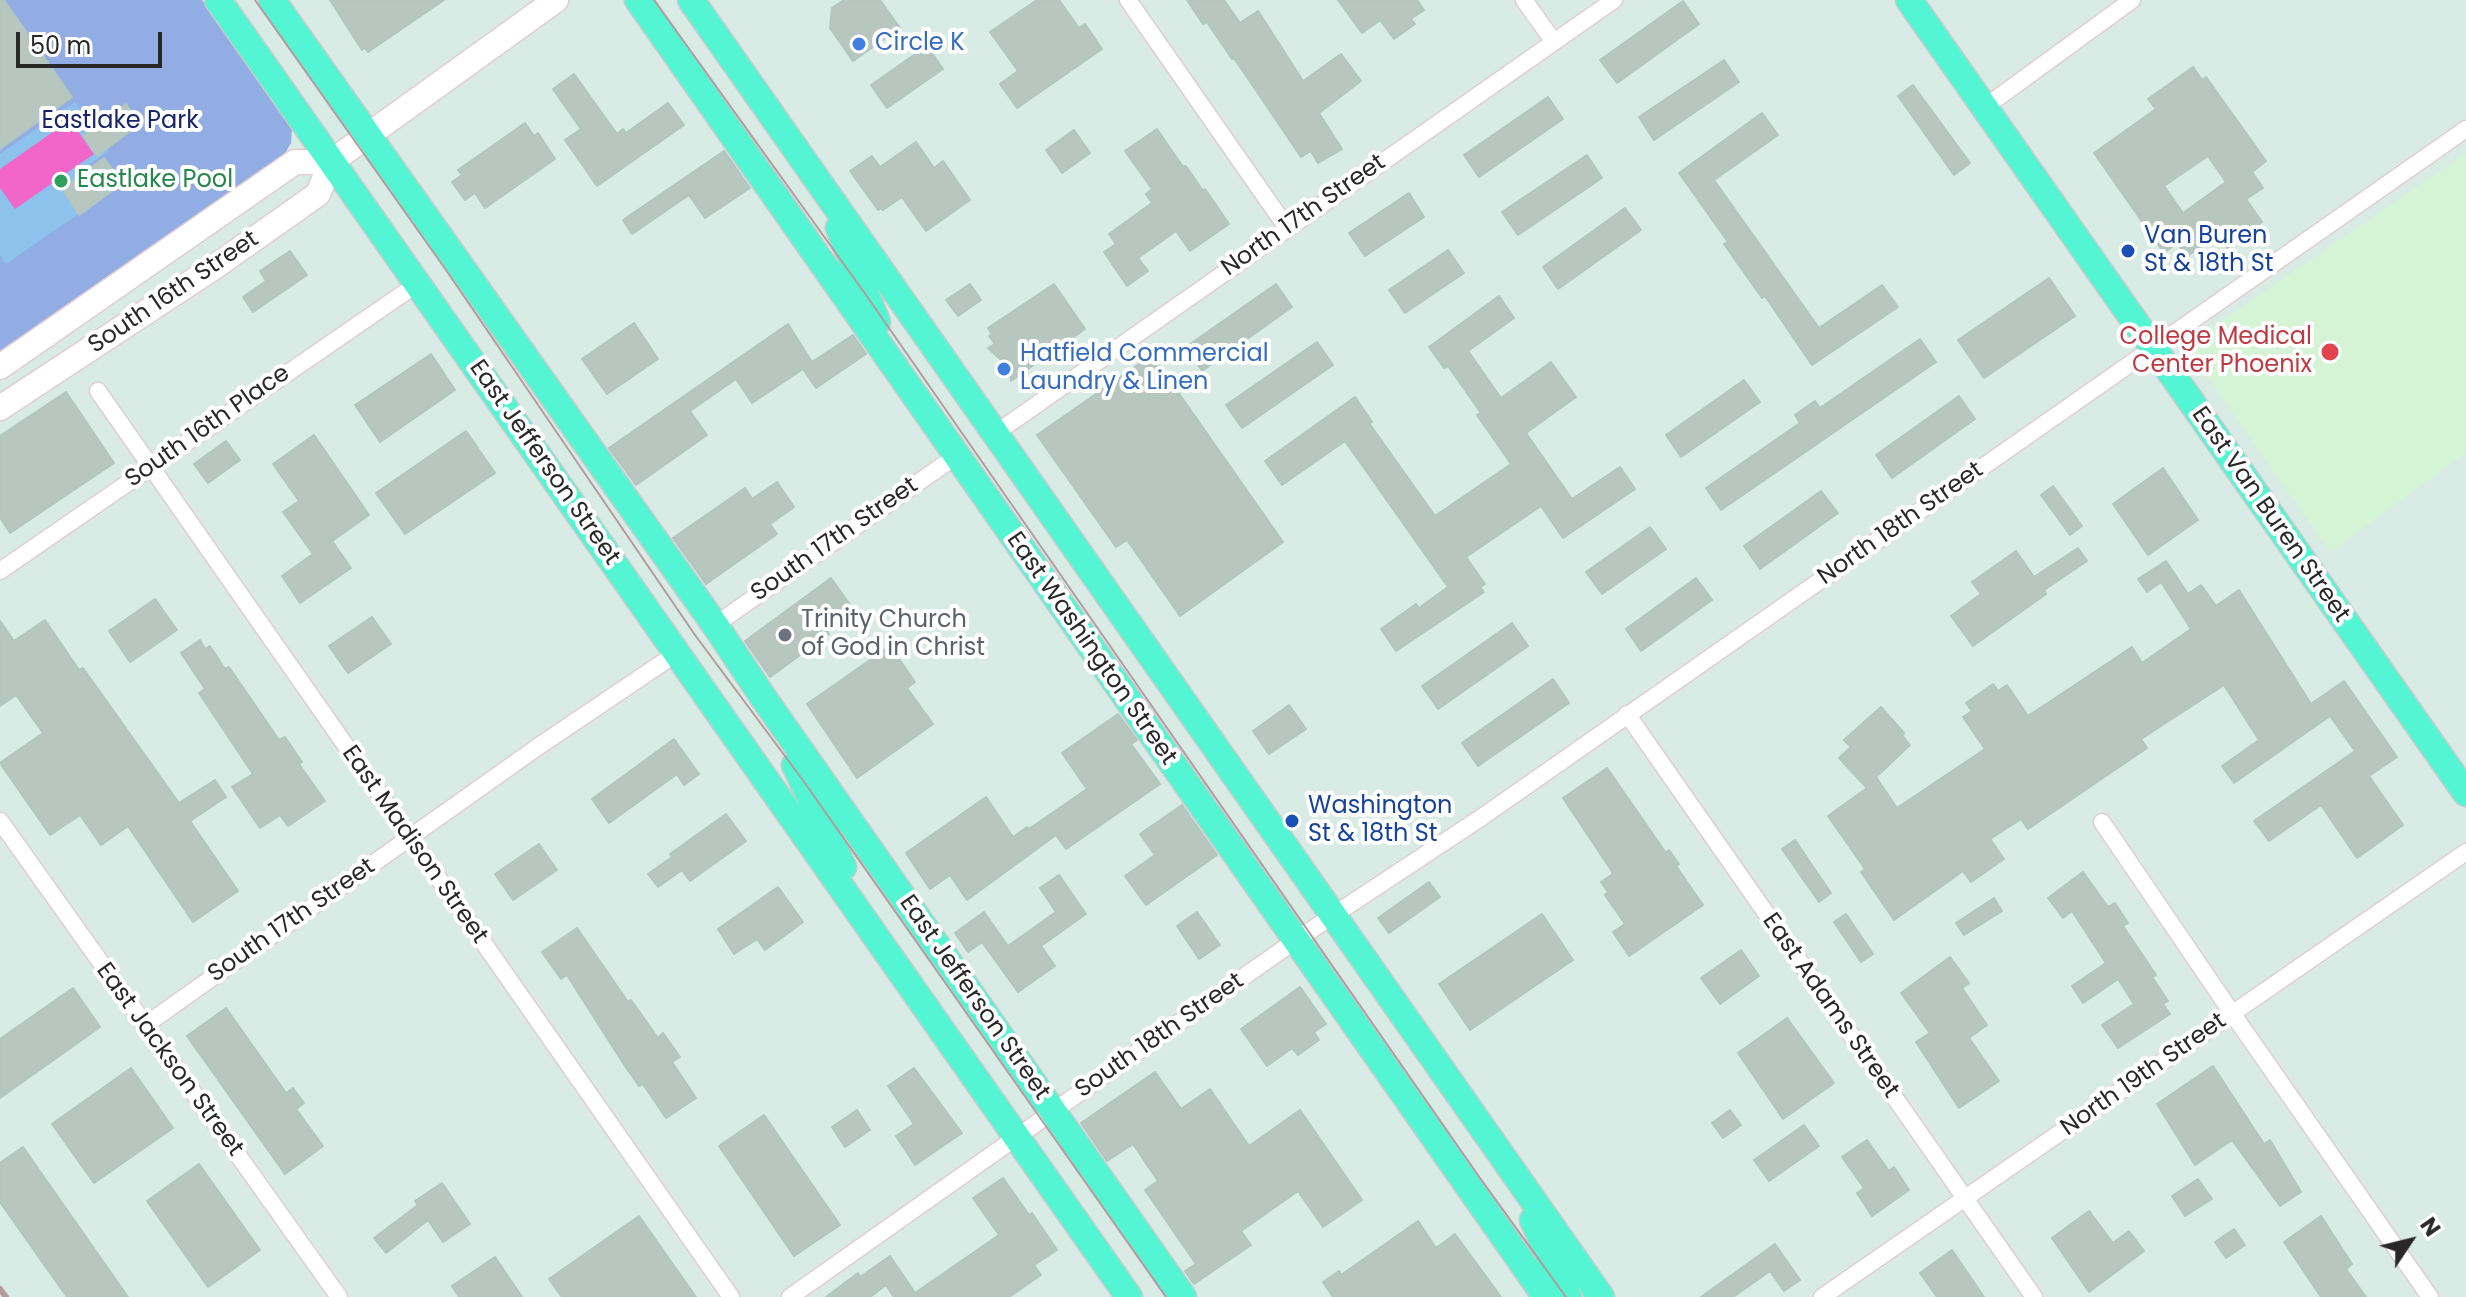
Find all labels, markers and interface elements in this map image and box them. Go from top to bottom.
scale bar [20,16,166,66]
text: 50 m [30,29,91,62]
place label: Circle K [875,30,965,58]
marker: Circle K [850,35,868,53]
park label: Eastlake Park [41,108,199,136]
street label: North 17th Street [1217,149,1391,283]
place label: Eastlake Pool [77,167,233,195]
marker: Eastlake Pool [52,172,70,190]
place label: Van Buren St & 18th St [2144,223,2274,279]
street label: South 16th Street [83,225,265,361]
marker: Van Buren St & 18th St [2119,242,2137,260]
place label: College Medical Center Phoenix [2120,324,2312,380]
place label: Hatfield Commercial Laundry & Linen [1020,341,1269,397]
marker: College Medical Center Phoenix [2319,341,2341,363]
street label: East Jefferson Street [462,355,626,571]
street label: South 16th Place [120,360,296,494]
marker: Hatfield Commercial Laundry & Linen [995,360,1013,378]
street label: East Van Buren Street [2185,402,2355,628]
street label: North 18th Street [1813,456,1989,592]
street label: South 17th Street [746,472,924,608]
street label: East Washington Street [1000,527,1182,771]
place label: Trinity Church of God in Christ [801,607,985,663]
marker: Trinity Church of God in Christ [776,626,794,644]
street label: East Madison Street [335,740,493,950]
place label: Washington St & 18th St [1308,793,1452,849]
marker: Washington St & 18th St [1283,812,1301,830]
street label: South 17th Street [203,853,381,989]
street label: East Jefferson Street [892,890,1056,1106]
street label: East Adams Street [1755,908,1905,1104]
street label: East Jackson Street [89,958,249,1162]
street label: South 18th Street [1070,967,1250,1105]
street label: North 19th Street [2056,1007,2232,1143]
north arrow [2370,1201,2450,1281]
text: N [2413,1211,2448,1243]

